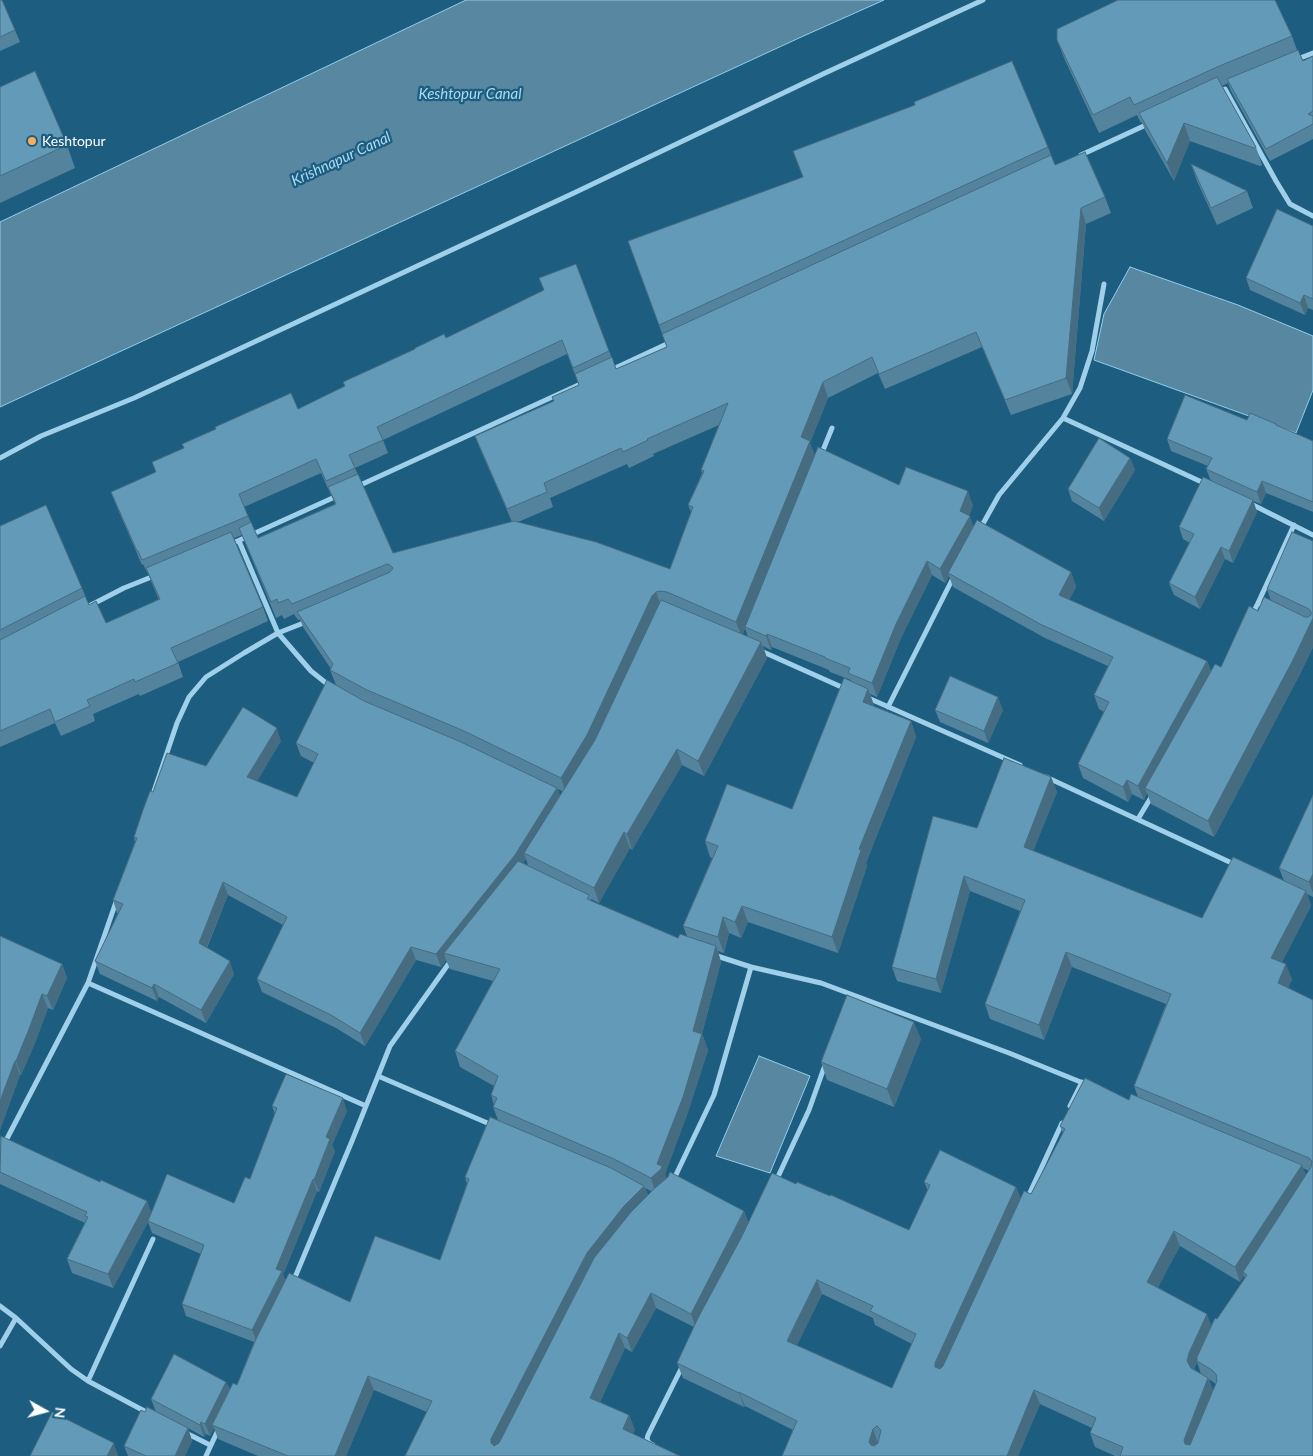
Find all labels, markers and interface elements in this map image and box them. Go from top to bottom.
water label: Keshtopur Canal [418,85,522,103]
water label: Krishnapur Canal [288,128,394,190]
place label: Keshtopur [42,133,106,149]
marker: Keshtopur [26,135,38,147]
north arrow [20,1386,70,1436]
text: N [51,1406,69,1419]

